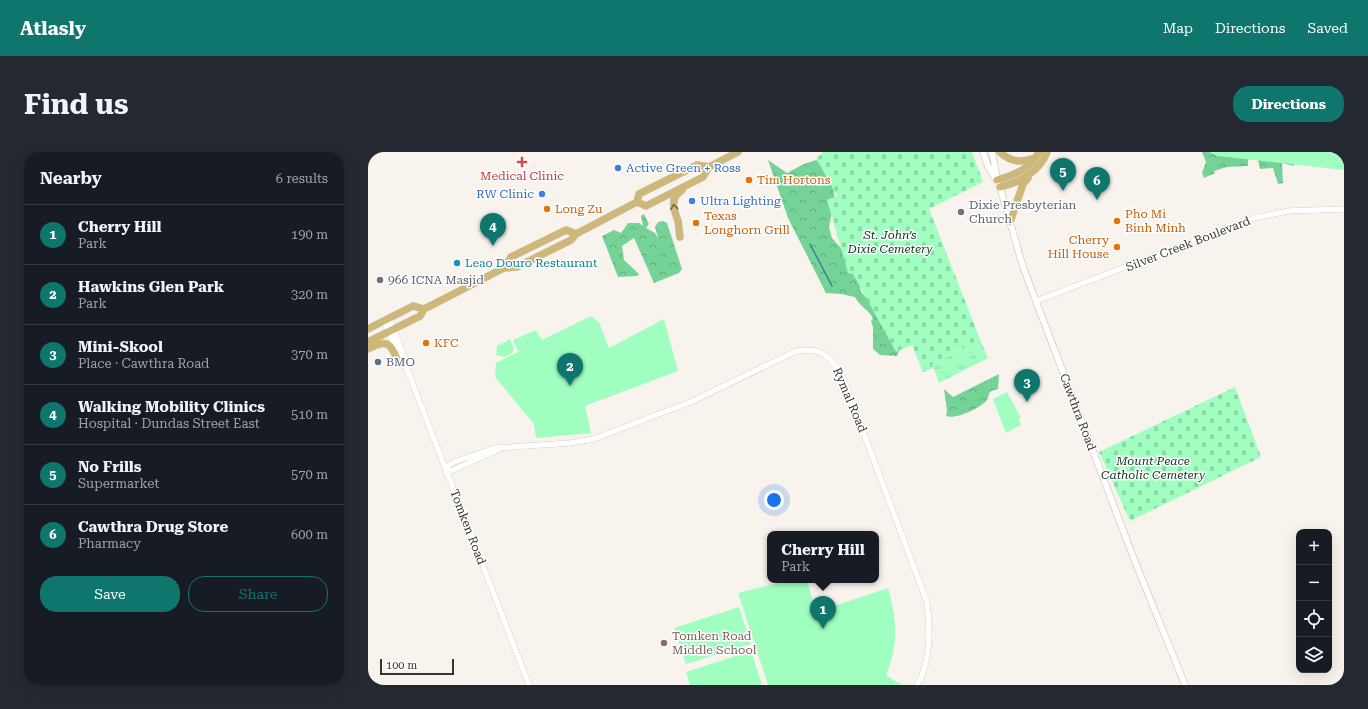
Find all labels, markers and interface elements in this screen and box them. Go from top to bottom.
text: Atlasly [20,17,86,40]
text: Map [1163,20,1193,36]
text: Directions [1215,20,1285,36]
text: Saved [1307,20,1348,36]
button: Directions [1233,86,1344,122]
text: Find us [24,88,128,121]
marker: Medical Clinic [516,156,528,168]
pin: 5 [1050,158,1076,191]
place label: Active Green + Ross [626,161,741,175]
marker: Active Green + Ross [613,163,623,173]
pin: 6 [1084,167,1110,200]
text: Nearby [40,168,102,188]
place label: Medical Clinic [480,169,564,183]
text: 6 results [276,171,328,186]
place label: Tim Hortons [757,173,831,187]
marker: Tim Hortons [744,175,754,185]
place label: RW Clinic [476,187,534,201]
marker: RW Clinic [537,189,547,199]
place label: Ultra Lighting [700,194,781,208]
marker: Ultra Lighting [687,196,697,206]
place label: Dixie Presbyterian Church [969,198,1077,226]
place label: Long Zu [555,202,603,216]
marker: Long Zu [542,204,552,214]
one-way arrow [670,204,679,211]
marker: Dixie Presbyterian Church [956,207,966,217]
place label: Pho Mi Binh Minh [1125,207,1186,235]
place label: Texas Longhorn Grill [704,209,790,237]
pin: 4 [480,213,506,246]
street label: Silver Creek Boulevard [1124,214,1253,274]
marker: Pho Mi Binh Minh [1112,216,1122,226]
text: Cherry Hill [78,218,161,236]
marker: Texas Longhorn Grill [691,218,701,228]
text: 1 [49,227,57,242]
text: 190 m [291,227,328,242]
park label: St. John’s Dixie Cemetery [847,228,933,256]
place label: Cherry Hill House [1048,233,1110,261]
text: Park [78,236,107,251]
marker: Cherry Hill House [1112,242,1122,252]
place label: Leao Douro Restaurant [465,256,598,270]
marker: Leao Douro Restaurant [452,258,462,268]
place label: 966 ICNA Masjid [388,273,484,287]
marker: 966 ICNA Masjid [375,275,385,285]
text: Hawkins Glen Park [78,278,224,296]
text: 2 [49,287,57,302]
text: 320 m [291,287,328,302]
text: Park [78,296,107,311]
place label: KFC [434,336,459,350]
text: Mini-Skool [78,338,163,356]
marker: KFC [421,338,431,348]
text: 3 [49,347,57,362]
text: 370 m [291,347,328,362]
pin: 2 [557,353,583,386]
place label: BMO [386,355,415,369]
text: Place · Cawthra Road [78,356,209,371]
marker: BMO [373,357,383,367]
street label: Rymal Road [830,366,870,435]
pin: 3 [1014,369,1040,402]
street label: Cawthra Road [1057,372,1099,453]
text: Walking Mobility Clinics [78,398,265,416]
text: 4 [49,407,57,422]
text: 510 m [291,407,328,422]
text: Hospital · Dundas Street East [78,416,260,431]
park label: Mount Peace Catholic Cemetery [1101,454,1206,482]
text: No Frills [78,458,142,476]
text: 5 [49,467,57,482]
text: 570 m [291,467,328,482]
text: Supermarket [78,476,159,491]
street label: Tomken Road [447,487,489,567]
your location [764,490,784,510]
text: Cawthra Drug Store [78,518,228,536]
text: 6 [49,527,57,542]
text: 600 m [291,527,328,542]
map controls [1296,529,1332,673]
button: + [1296,529,1332,565]
popup [767,531,879,583]
text: Pharmacy [78,536,141,551]
text: Cherry Hill [781,541,865,559]
text: Park [781,559,810,574]
button: − [1296,565,1332,601]
button: Save [40,576,180,612]
button: Share [188,576,328,612]
pin: 1 [810,596,836,629]
button: locate [1296,601,1332,637]
place label: Tomken Road Middle School [672,629,757,657]
button: layers [1296,637,1332,673]
marker: Tomken Road Middle School [659,638,669,648]
scale bar [380,657,454,676]
text: 100 m [386,659,417,672]

